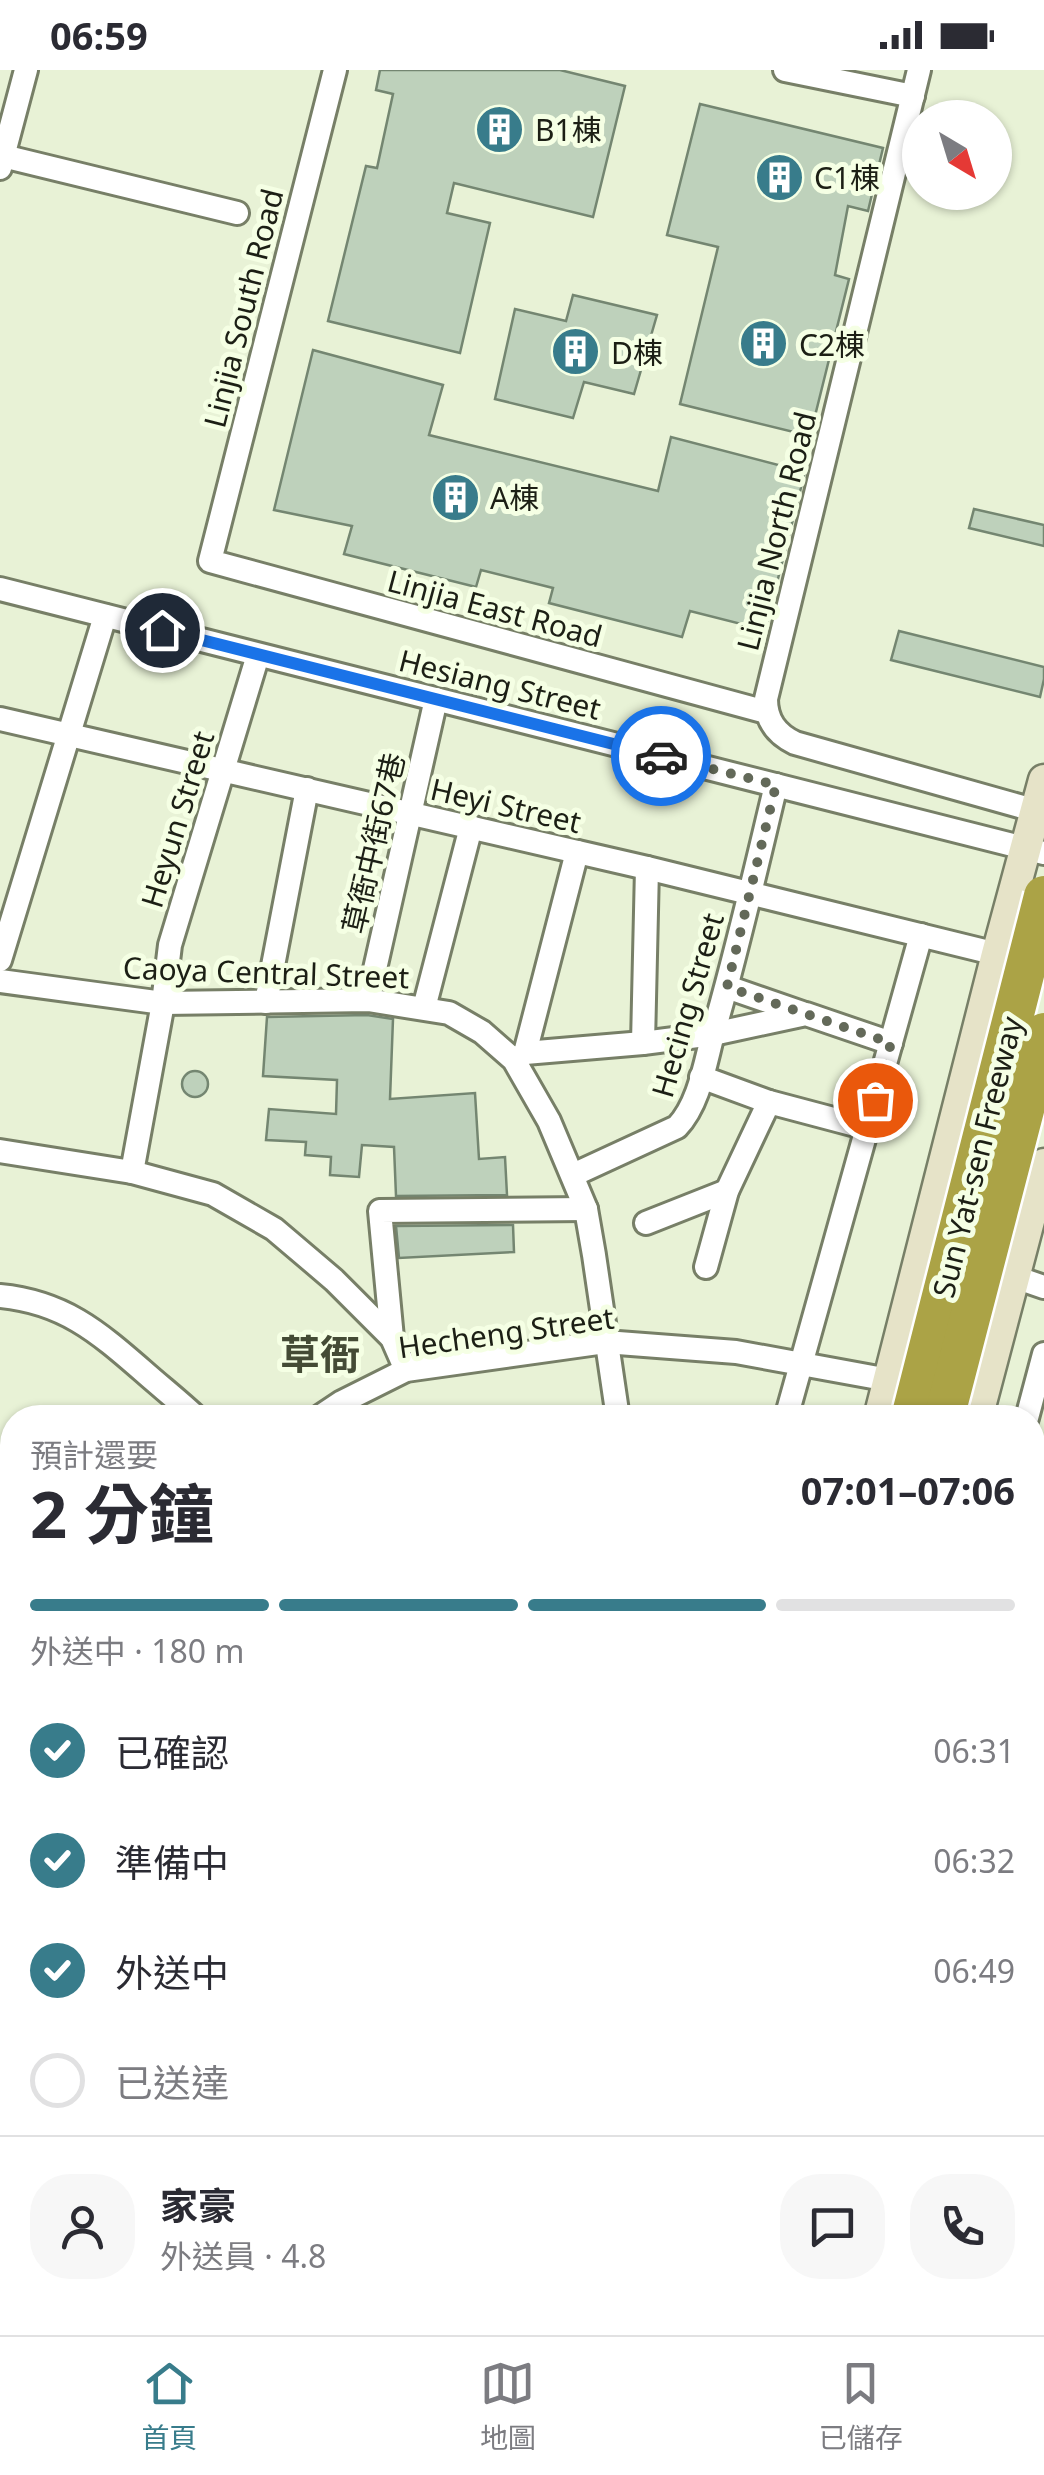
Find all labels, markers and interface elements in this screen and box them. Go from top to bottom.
text: 06:59 [50,9,148,61]
north arrow [902,100,1012,210]
map controls [902,100,1012,210]
building icon: B1棟 [474,103,526,155]
place label: B1棟 [535,109,602,150]
building icon: C1棟 [753,151,805,203]
place label: C1棟 [814,157,880,198]
street label: Linjia South Road [194,184,292,432]
building icon: C2棟 [738,318,790,370]
place label: C2棟 [799,324,865,365]
building icon: D棟 [550,326,602,378]
place label: D棟 [611,332,663,373]
street label: Linjia North Road [727,407,825,655]
building icon: A棟 [429,471,481,523]
place label: A棟 [490,477,539,518]
street label: Linjia East Road [383,560,607,656]
pin [120,588,205,673]
icon: home [135,603,190,658]
street label: Hesiang Street [395,639,605,729]
courier [611,706,711,806]
street label: Heyun Street [131,726,223,912]
icon: car [634,729,689,784]
street label: 草衙中街67巷 [332,749,414,937]
street label: Heyi Street [427,768,585,842]
street label: Hecing Street [641,908,733,1102]
street label: Caoya Central Street [122,947,410,997]
street label: Sun Yat-sen Freeway [922,1012,1032,1302]
pin [833,1058,918,1143]
icon: bag [848,1073,903,1128]
street label: Hecheng Street [395,1297,617,1367]
district label: 草衙 [280,1326,360,1381]
text: 預計還要 [30,1433,158,1476]
text: 07:01–07:06 [801,1464,1015,1516]
text: 2 分鐘 [30,1469,214,1557]
text: 外送中 · 180 m [30,1629,244,1672]
icon: check [30,1723,85,1778]
text: 已確認 [115,1726,229,1778]
text: 06:31 [933,1729,1015,1772]
icon: check [30,1833,85,1888]
text: 準備中 [115,1836,229,1888]
text: 06:32 [933,1839,1015,1882]
icon: check [30,1943,85,1998]
text: 外送中 [115,1946,229,1998]
text: 06:49 [933,1949,1015,1992]
text: 已送達 [115,2056,229,2108]
button: person [30,2174,135,2279]
button: chat [780,2174,885,2279]
button: phone [910,2174,1015,2279]
text: 家豪 [160,2179,236,2231]
text: 外送員 · 4.8 [160,2234,326,2277]
tab: 首頁 [141,2356,197,2456]
tab: 地圖 [480,2356,536,2456]
tab: 已儲存 [819,2356,903,2456]

